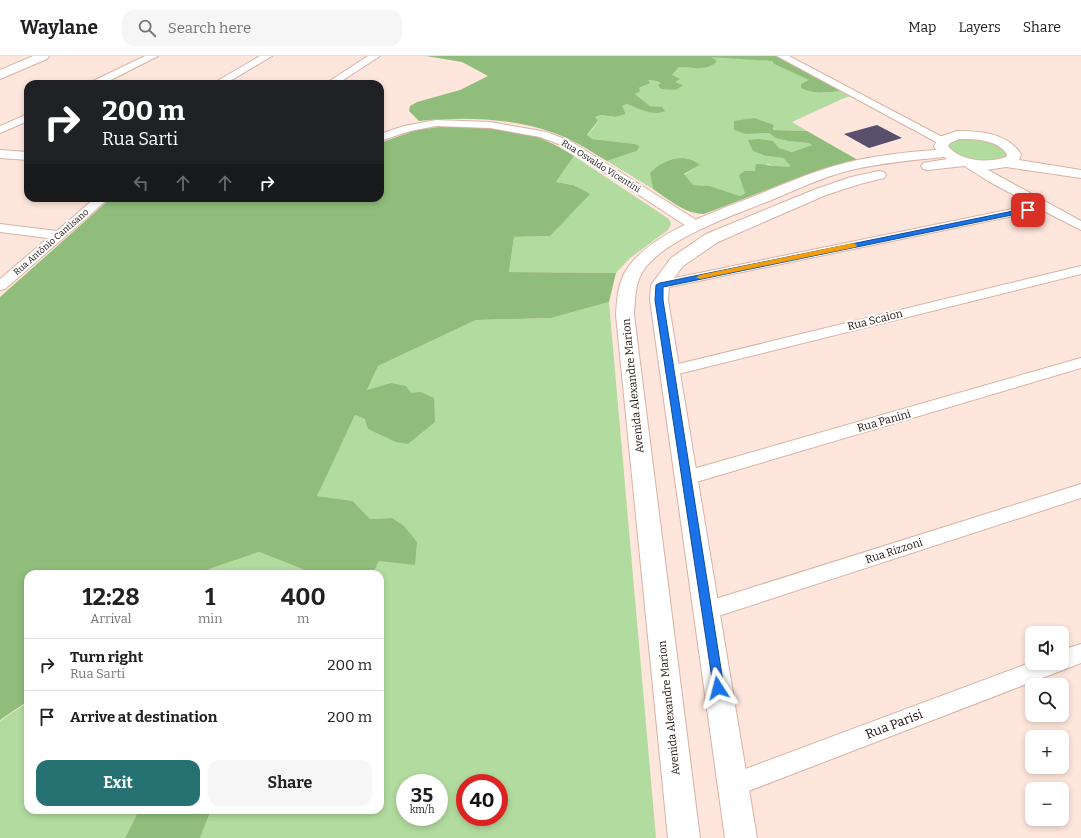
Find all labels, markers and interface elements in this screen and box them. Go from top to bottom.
search box [122,10,402,46]
text: Waylane [20,16,98,39]
icon: search [136,17,158,39]
text: Search here [168,19,251,37]
text: Map [908,19,936,36]
text: Layers [958,19,1001,36]
text: Share [1023,19,1061,36]
text: 200 m [102,94,185,127]
icon: right [36,96,88,148]
text: Rua Sarti [102,128,178,150]
street label: Rua Osvaldo Vicentini [560,138,643,195]
icon: left [130,172,152,194]
icon: ahead [172,172,194,194]
icon: ahead [214,172,236,194]
icon: right [256,172,278,194]
pin [1011,193,1045,227]
icon: arrive [1017,199,1039,221]
street label: Rua Antônio Cantisano [12,207,90,277]
street label: Rua Scaion [846,307,904,333]
street label: Avenida Alexandre Marion [619,318,647,454]
street label: Rua Panini [856,407,913,435]
street label: Rua Rizzoni [864,535,925,566]
text: 12:28 [82,583,140,611]
text: 1 [205,583,215,611]
text: 400 [281,583,326,611]
text: Arrival [90,611,132,626]
text: min [198,611,222,626]
text: m [297,611,309,626]
map controls [1025,626,1069,826]
button: sound [1025,626,1069,670]
street label: Avenida Alexandre Marion [655,640,683,776]
text: Turn right [70,648,143,666]
icon: right [36,654,58,676]
text: 200 m [327,656,372,674]
text: Rua Sarti [70,666,125,681]
position arrow [697,667,739,709]
button: search [1025,678,1069,722]
icon: arrive [36,706,58,728]
street label: Rua Parisi [863,706,925,742]
text: Arrive at destination [70,708,217,726]
text: 200 m [327,708,372,726]
button: + [1025,730,1069,774]
button: Exit [36,760,200,806]
button: Share [208,760,372,806]
speed limit sign: 40 [456,774,508,826]
button: − [1025,782,1069,826]
text: 35 [411,783,433,807]
text: km/h [410,804,434,816]

